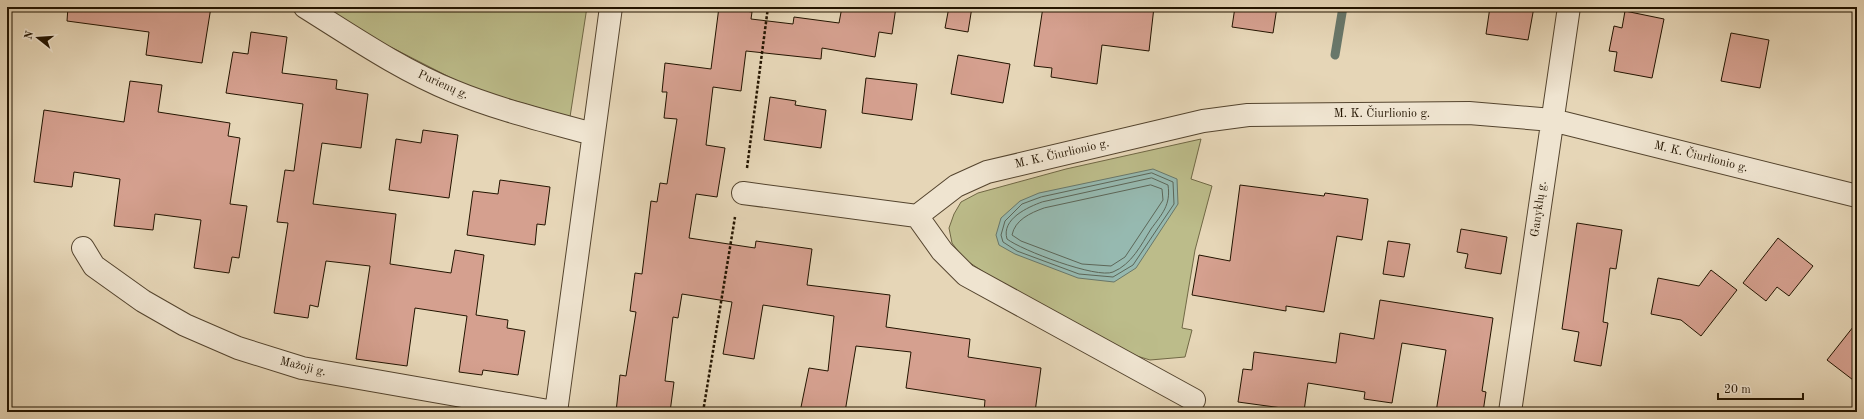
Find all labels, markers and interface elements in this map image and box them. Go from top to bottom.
north arrow [18,18,58,58]
text: N [23,29,37,41]
street label: Purienų g. [416,68,470,102]
street label: M. K. Čiurlionio g. [1334,104,1430,120]
street label: M. K. Čiurlionio g. [1013,133,1110,171]
street label: M. K. Čiurlionio g. [1653,136,1750,174]
street label: Ganyklų g. [1529,180,1549,238]
street label: Mažoji g. [279,355,327,379]
scale bar [1718,375,1803,401]
text: 20 m [1724,384,1751,396]

